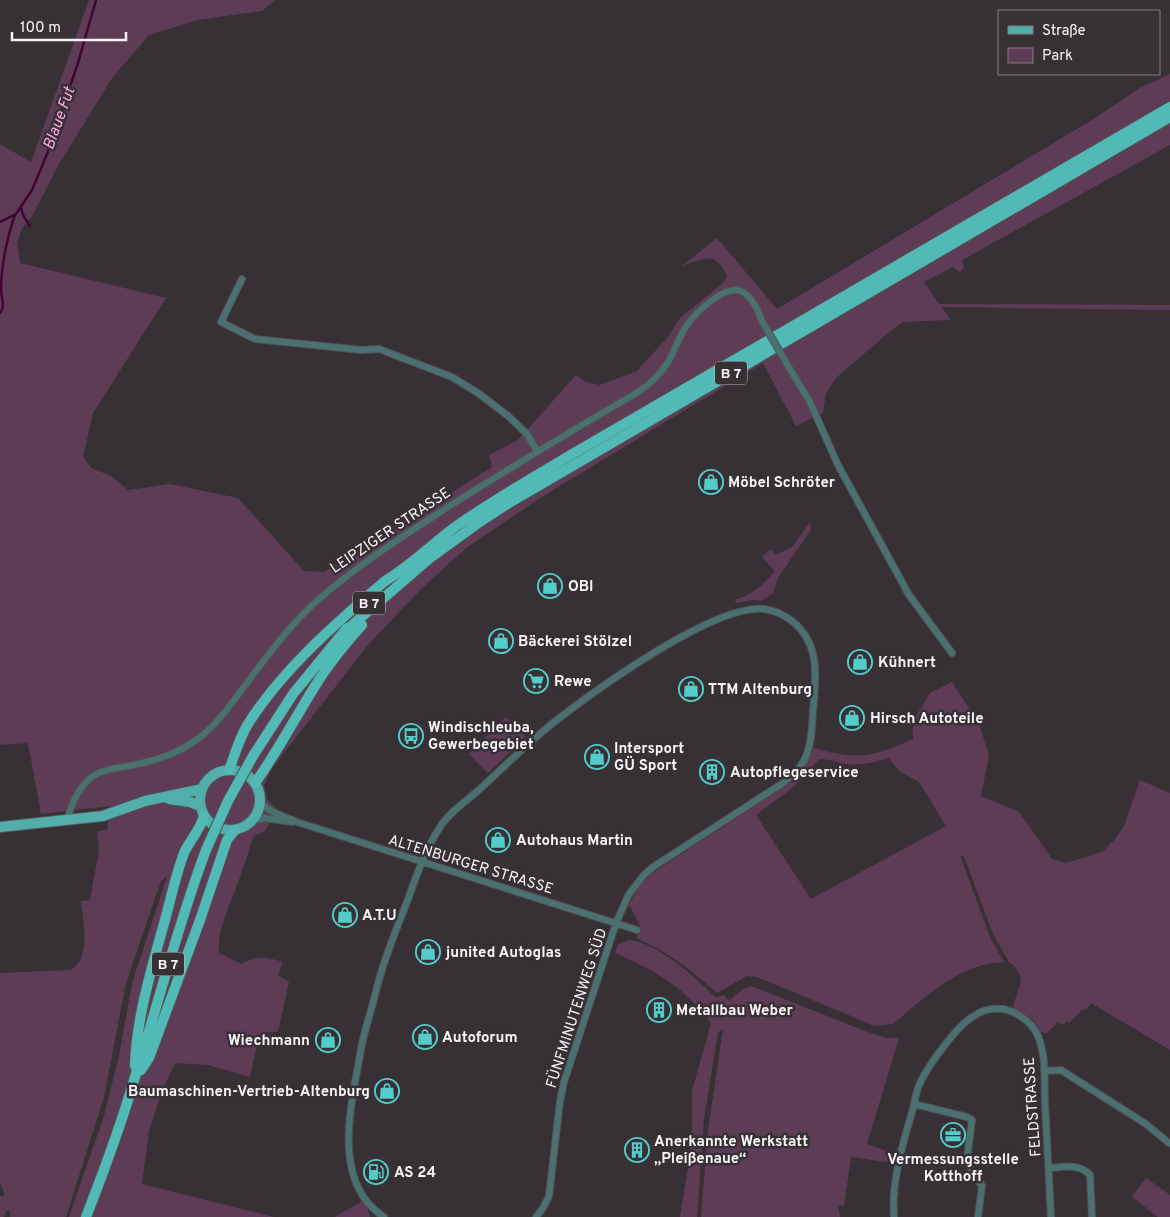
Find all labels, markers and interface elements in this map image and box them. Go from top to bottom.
scale bar [12,10,126,42]
legend [998,10,1160,75]
text: 100 m [20,19,61,38]
text: Straße [1042,22,1086,41]
text: Park [1042,47,1073,66]
water label: Blaue Fut [39,83,81,153]
road number: B 7 [715,362,747,384]
shop icon: Möbel Schröter [698,469,724,495]
place label: Möbel Schröter [728,474,836,493]
street label: LEIPZIGER STRASSE [327,484,455,579]
shop icon: OBI [537,573,563,599]
place label: OBI [568,578,594,597]
road number: B 7 [353,592,385,614]
shop icon: Bäckerei Stölzel [488,628,514,654]
place label: Bäckerei Stölzel [518,633,632,652]
shop icon: Kühnert [847,649,873,675]
place label: Kühnert [878,654,936,673]
supermarket icon: Rewe [523,668,549,694]
place label: Rewe [554,673,592,692]
shop icon: TTM Altenburg [678,676,704,702]
place label: TTM Altenburg [708,681,812,700]
shop icon: Hirsch Autoteile [839,705,865,731]
place label: Hirsch Autoteile [870,710,984,729]
place label: Windischleuba, Gewerbegebiet [428,719,534,755]
bus stop icon: Windischleuba, Gewerbegebiet [398,723,424,749]
place label: Intersport GÜ Sport [614,740,684,776]
shop icon: Intersport GÜ Sport [584,744,610,770]
building icon: Autopflegeservice [699,759,725,785]
place label: Autopflegeservice [730,764,859,783]
shop icon: Autohaus Martin [485,827,511,853]
street label: ALTENBURGER STRASSE [386,831,555,900]
place label: Autohaus Martin [516,832,633,851]
shop icon: A.T.U [332,902,358,928]
place label: A.T.U [362,907,397,926]
street label: FÜNFMINUTENWEG SÜD [542,926,612,1091]
shop icon: junited Autoglas [415,939,441,965]
place label: junited Autoglas [445,944,561,963]
road number: B 7 [152,952,184,976]
building icon: Metallbau Weber [646,997,672,1023]
place label: Metallbau Weber [676,1002,794,1021]
shop icon: Autoforum [412,1024,438,1050]
shop icon: Wiechmann [315,1027,341,1053]
place label: Autoforum [442,1029,518,1048]
place label: Wiechmann [228,1032,310,1051]
street label: FELDSTRASSE [1021,1056,1046,1157]
shop icon: Baumaschinen-Vertrieb-Altenburg [374,1078,400,1104]
place label: Baumaschinen-Vertrieb-Altenburg [128,1083,370,1102]
office icon: Vermessungsstelle Kotthoff [940,1122,966,1148]
place label: Anerkannte Werkstatt „Pleißenaue“ [654,1133,808,1169]
building icon: Anerkannte Werkstatt „Pleißenaue“ [624,1137,650,1163]
place label: Vermessungsstelle Kotthoff [887,1151,1019,1187]
fuel station icon: AS 24 [363,1159,389,1185]
place label: AS 24 [394,1164,436,1183]

